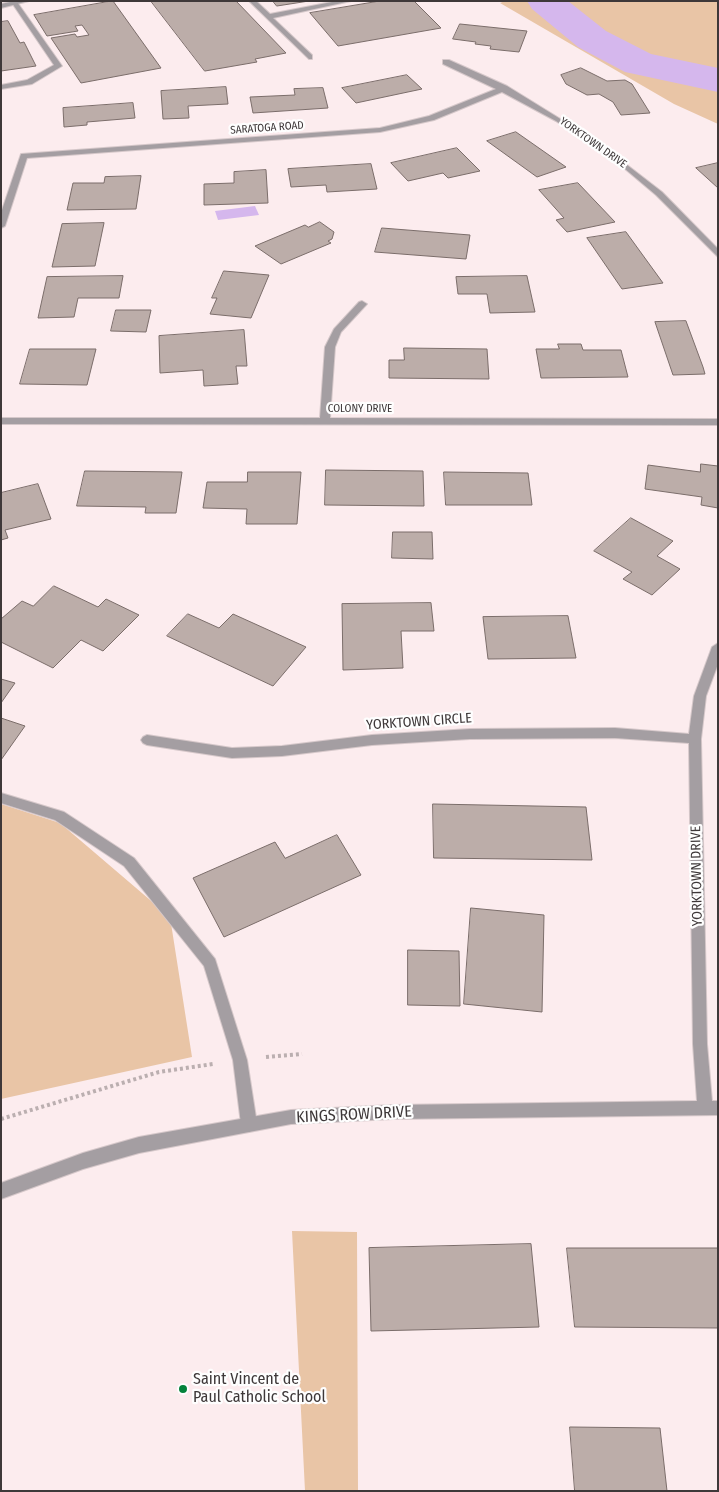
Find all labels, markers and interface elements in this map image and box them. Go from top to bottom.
street label: YORKTOWN DRIVE [557,115,629,171]
street label: SARATOGA ROAD [230,119,304,137]
street label: COLONY DRIVE [328,402,392,416]
street label: YORKTOWN CIRCLE [366,710,472,734]
street label: YORKTOWN DRIVE [688,826,706,926]
street label: KINGS ROW DRIVE [296,1102,412,1128]
place label: Saint Vincent de Paul Catholic School [193,1370,326,1408]
marker: Saint Vincent de Paul Catholic School [177,1383,189,1395]

